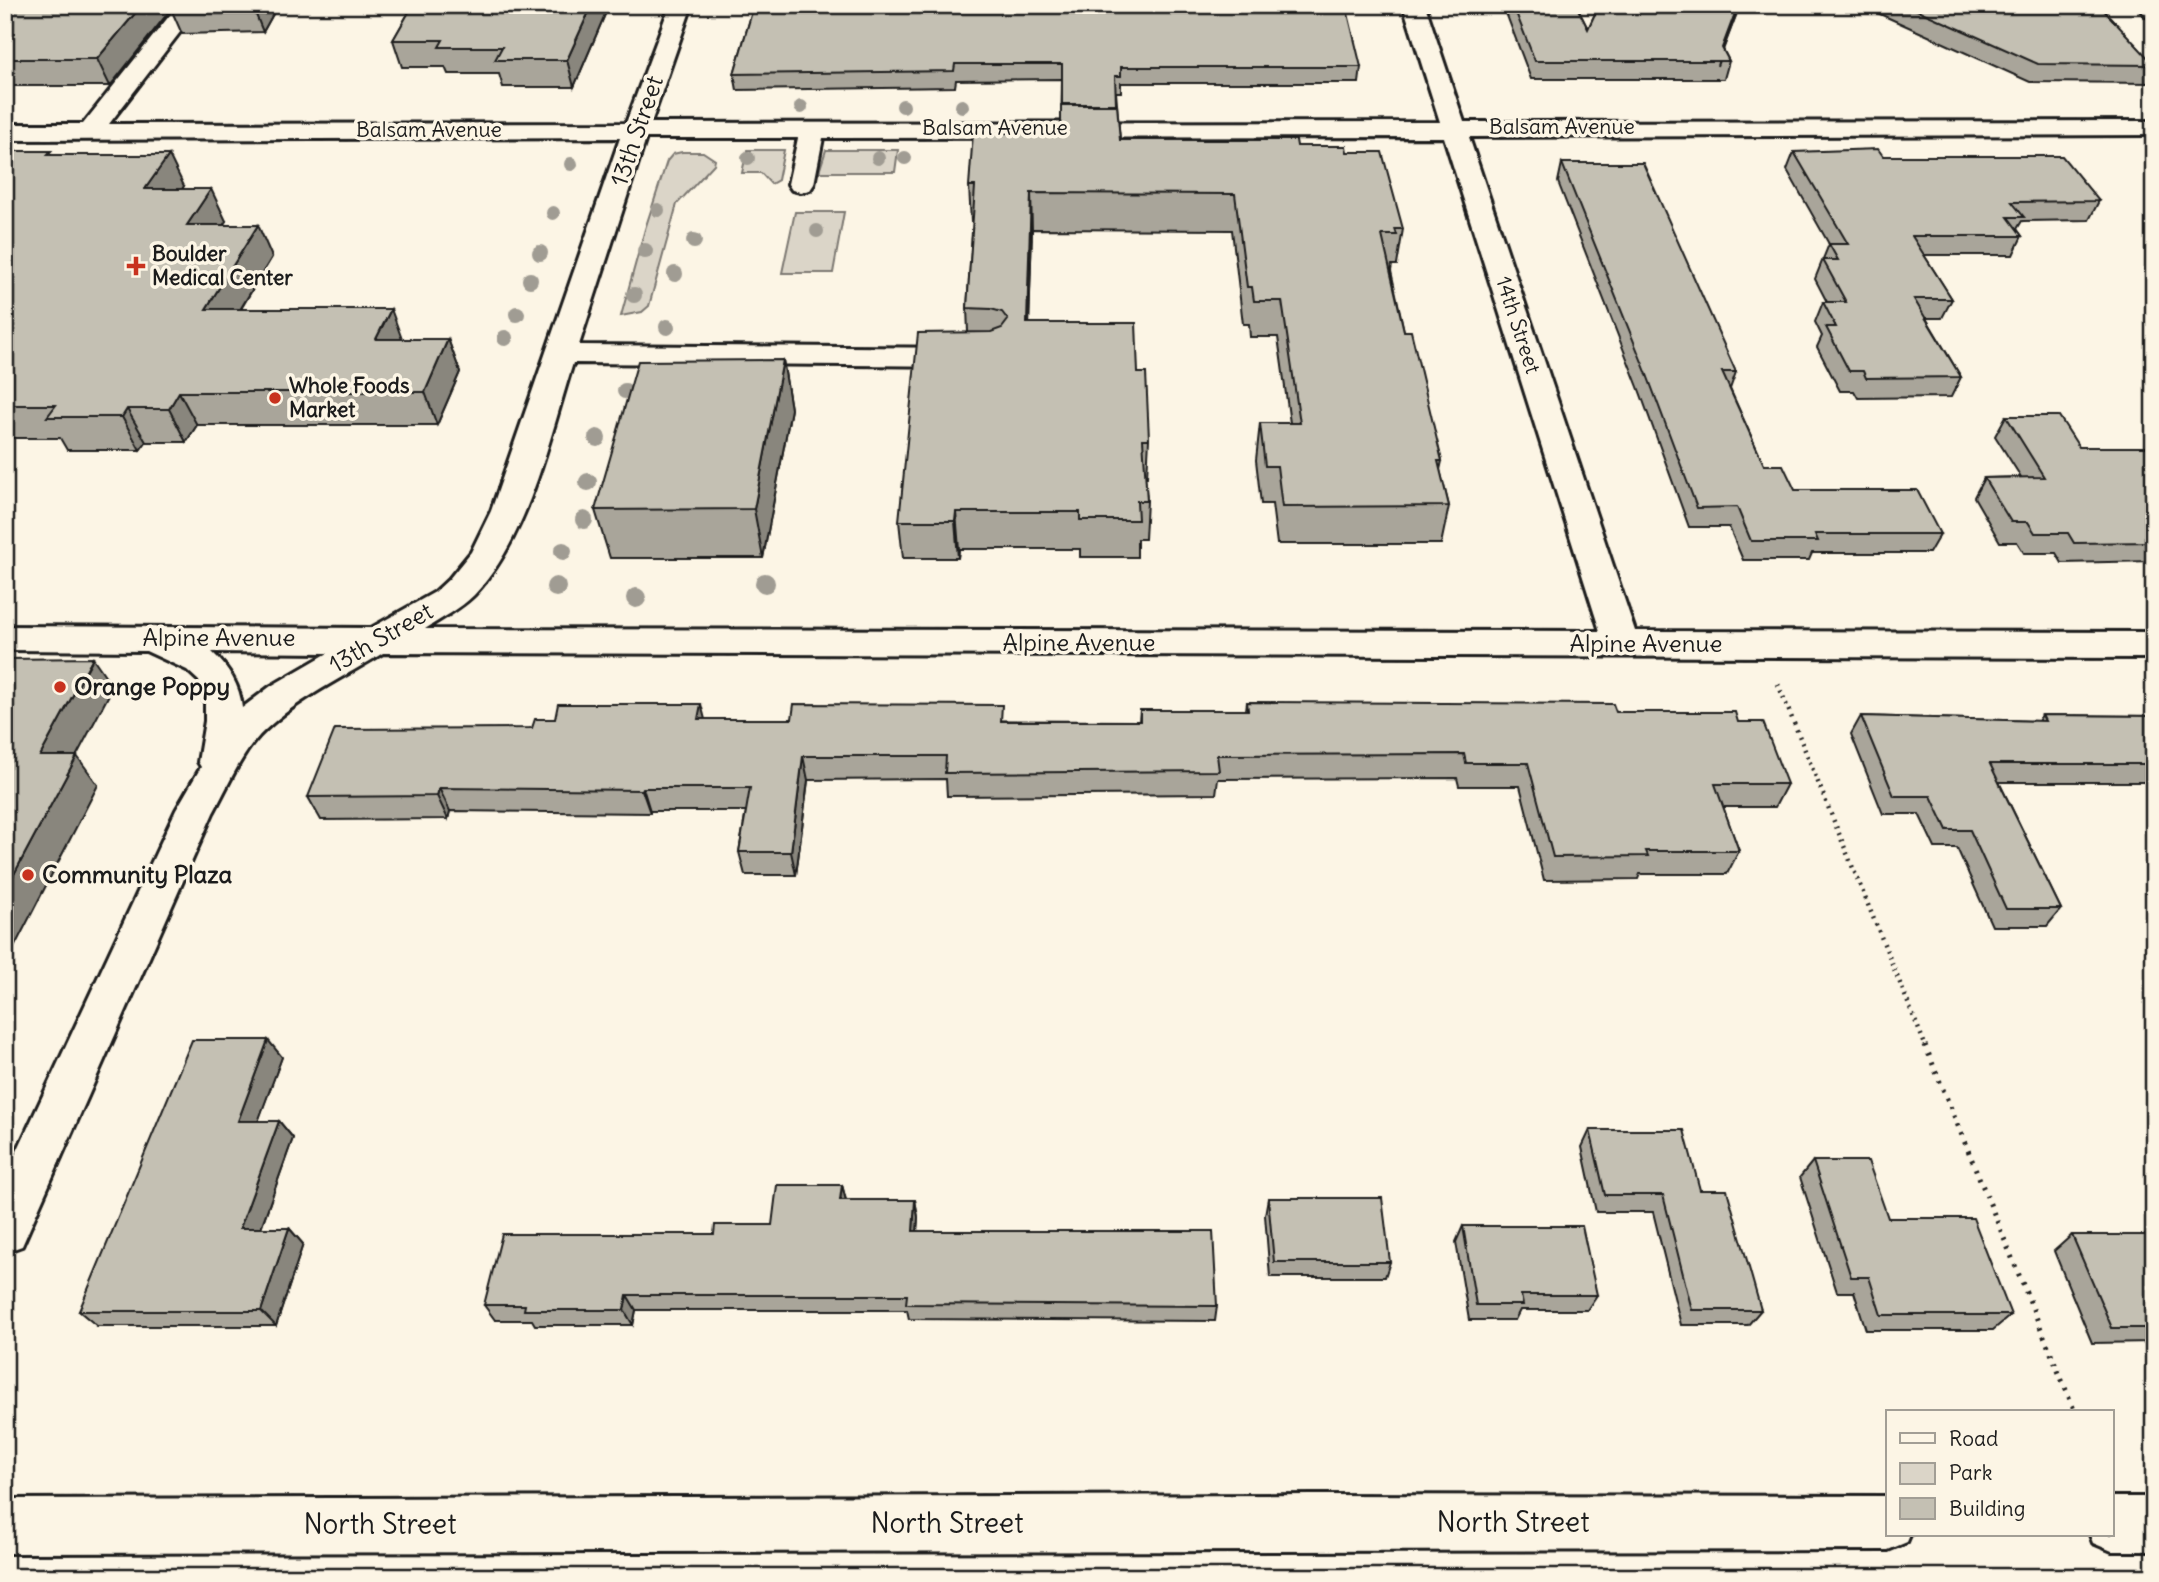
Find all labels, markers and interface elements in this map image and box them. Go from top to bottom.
street label: 13th Street [603,71,669,190]
street label: Balsam Avenue [1489,113,1635,140]
street label: Balsam Avenue [922,114,1068,141]
street label: Balsam Avenue [356,116,502,143]
place label: Boulder Medical Center [152,240,293,291]
marker: Boulder Medical Center [126,256,146,276]
street label: 14th Street [1490,273,1547,377]
place label: Whole Foods Market [289,372,410,423]
marker: Whole Foods Market [267,390,283,406]
street label: 13th Street [323,595,438,679]
street label: Alpine Avenue [143,622,295,652]
street label: Alpine Avenue [1003,627,1155,657]
street label: Alpine Avenue [1570,628,1722,658]
place label: Orange Poppy [74,671,230,701]
marker: Orange Poppy [52,679,68,695]
place label: Community Plaza [42,859,233,889]
marker: Community Plaza [20,867,36,883]
legend [1886,1410,2114,1536]
text: Road [1949,1425,1998,1452]
text: Park [1949,1459,1992,1486]
text: Building [1949,1495,2025,1522]
street label: North Street [1436,1504,1590,1540]
street label: North Street [870,1505,1024,1541]
street label: North Street [303,1506,457,1542]

